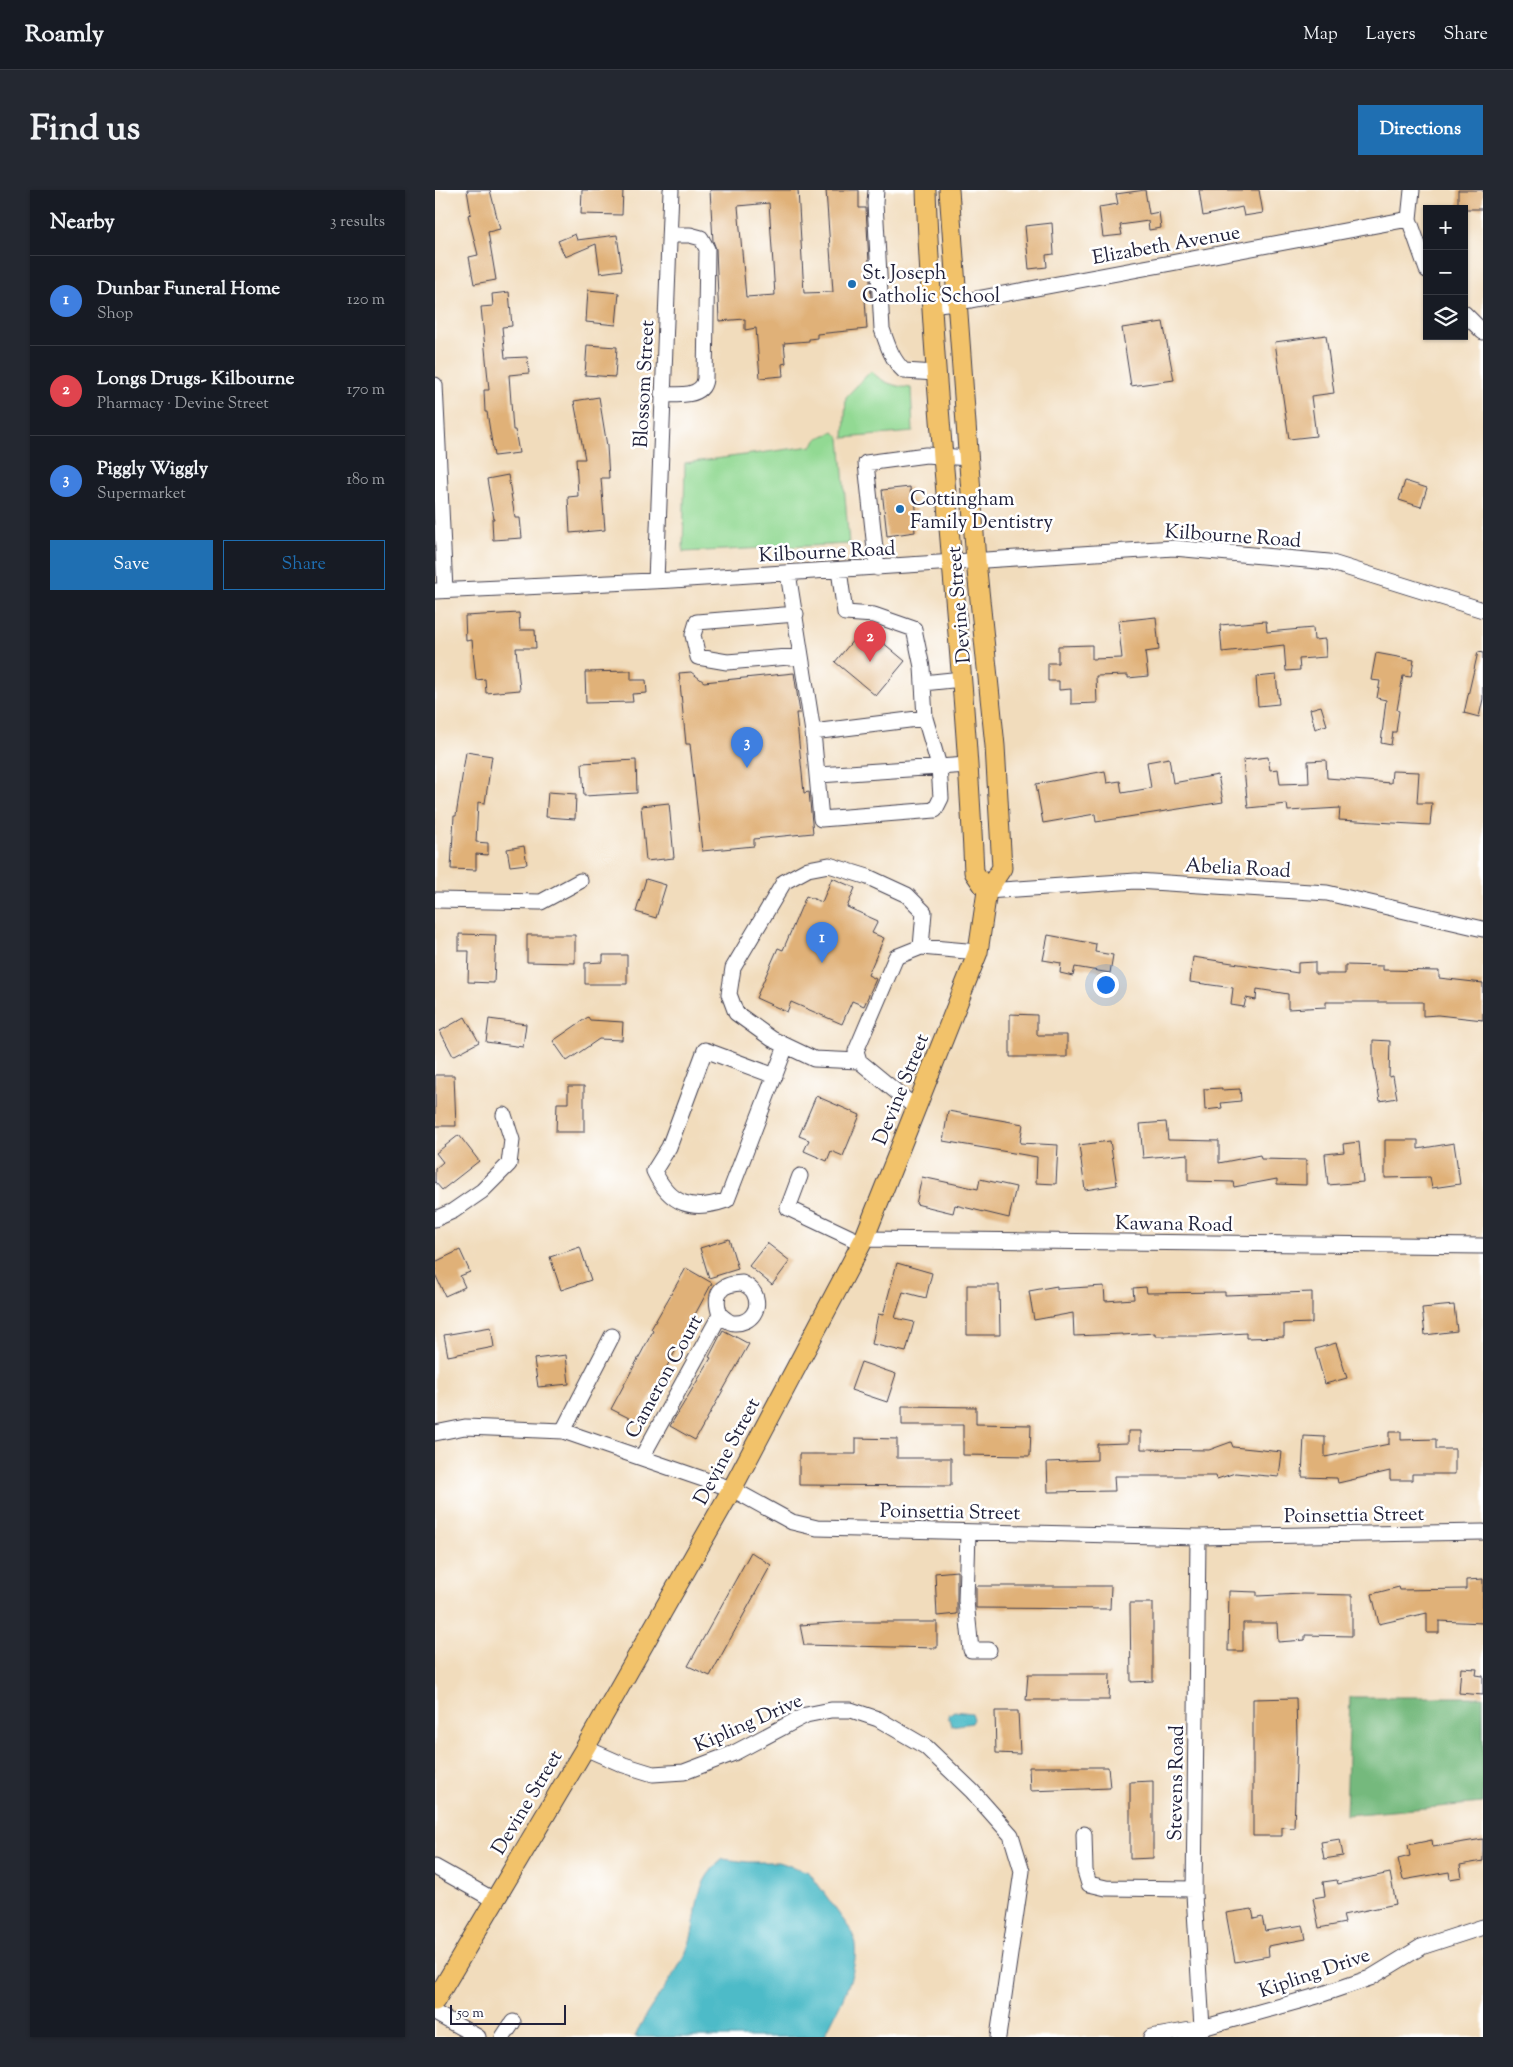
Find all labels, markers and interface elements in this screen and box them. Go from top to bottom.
text: Roamly [25,18,104,52]
text: Map [1303,22,1338,48]
text: Layers [1366,22,1416,48]
text: Share [1444,22,1488,48]
text: Find us [30,105,140,156]
button: Directions [1358,105,1483,155]
map controls [1423,205,1468,340]
button: + [1423,205,1468,250]
text: Nearby [50,208,115,238]
text: 3 results [330,211,385,234]
street label: Elizabeth Avenue [1090,219,1243,274]
button: − [1423,250,1468,295]
place label: St. Joseph Catholic School [862,260,1001,312]
text: Dunbar Funeral Home [97,276,280,303]
marker: St. Joseph Catholic School [846,278,858,290]
text: 1 [63,289,69,312]
text: 120 m [347,289,385,312]
button: layers [1423,295,1468,340]
text: Shop [97,303,133,326]
street label: Blossom Street [628,319,663,449]
text: Longs Drugs- Kilbourne [97,366,294,393]
text: 2 [62,379,70,402]
text: 170 m [347,379,385,402]
text: Pharmacy · Devine Street [97,393,269,416]
text: Piggly Wiggly [97,456,208,483]
text: 3 [63,469,69,492]
text: 180 m [346,469,385,492]
text: Supermarket [97,483,186,506]
place label: Cottingham Family Dentistry [910,486,1053,538]
marker: Cottingham Family Dentistry [894,503,906,515]
street label: Kilbourne Road [1164,518,1302,557]
street label: Kilbourne Road [758,535,896,572]
button: Save [50,540,213,590]
button: Share [223,540,385,590]
street label: Devine Street [941,545,980,665]
pin: 2 [854,621,886,662]
pin: 3 [731,727,763,768]
street label: Abelia Road [1184,852,1292,887]
pin: 1 [806,922,838,963]
your location [1093,972,1119,998]
street label: Devine Street [867,1030,938,1150]
street label: Kawana Road [1115,1210,1233,1241]
street label: Cameron Court [619,1310,711,1444]
street label: Devine Street [688,1393,769,1511]
street label: Poinsettia Street [880,1498,1021,1529]
street label: Poinsettia Street [1284,1501,1425,1532]
street label: Kipling Drive [690,1687,808,1761]
street label: Stevens Road [1162,1725,1193,1841]
street label: Devine Street [485,1745,571,1861]
street label: Kipling Drive [1255,1942,1374,2007]
scale bar [450,2002,566,2025]
text: 50 m [457,2004,484,2024]

